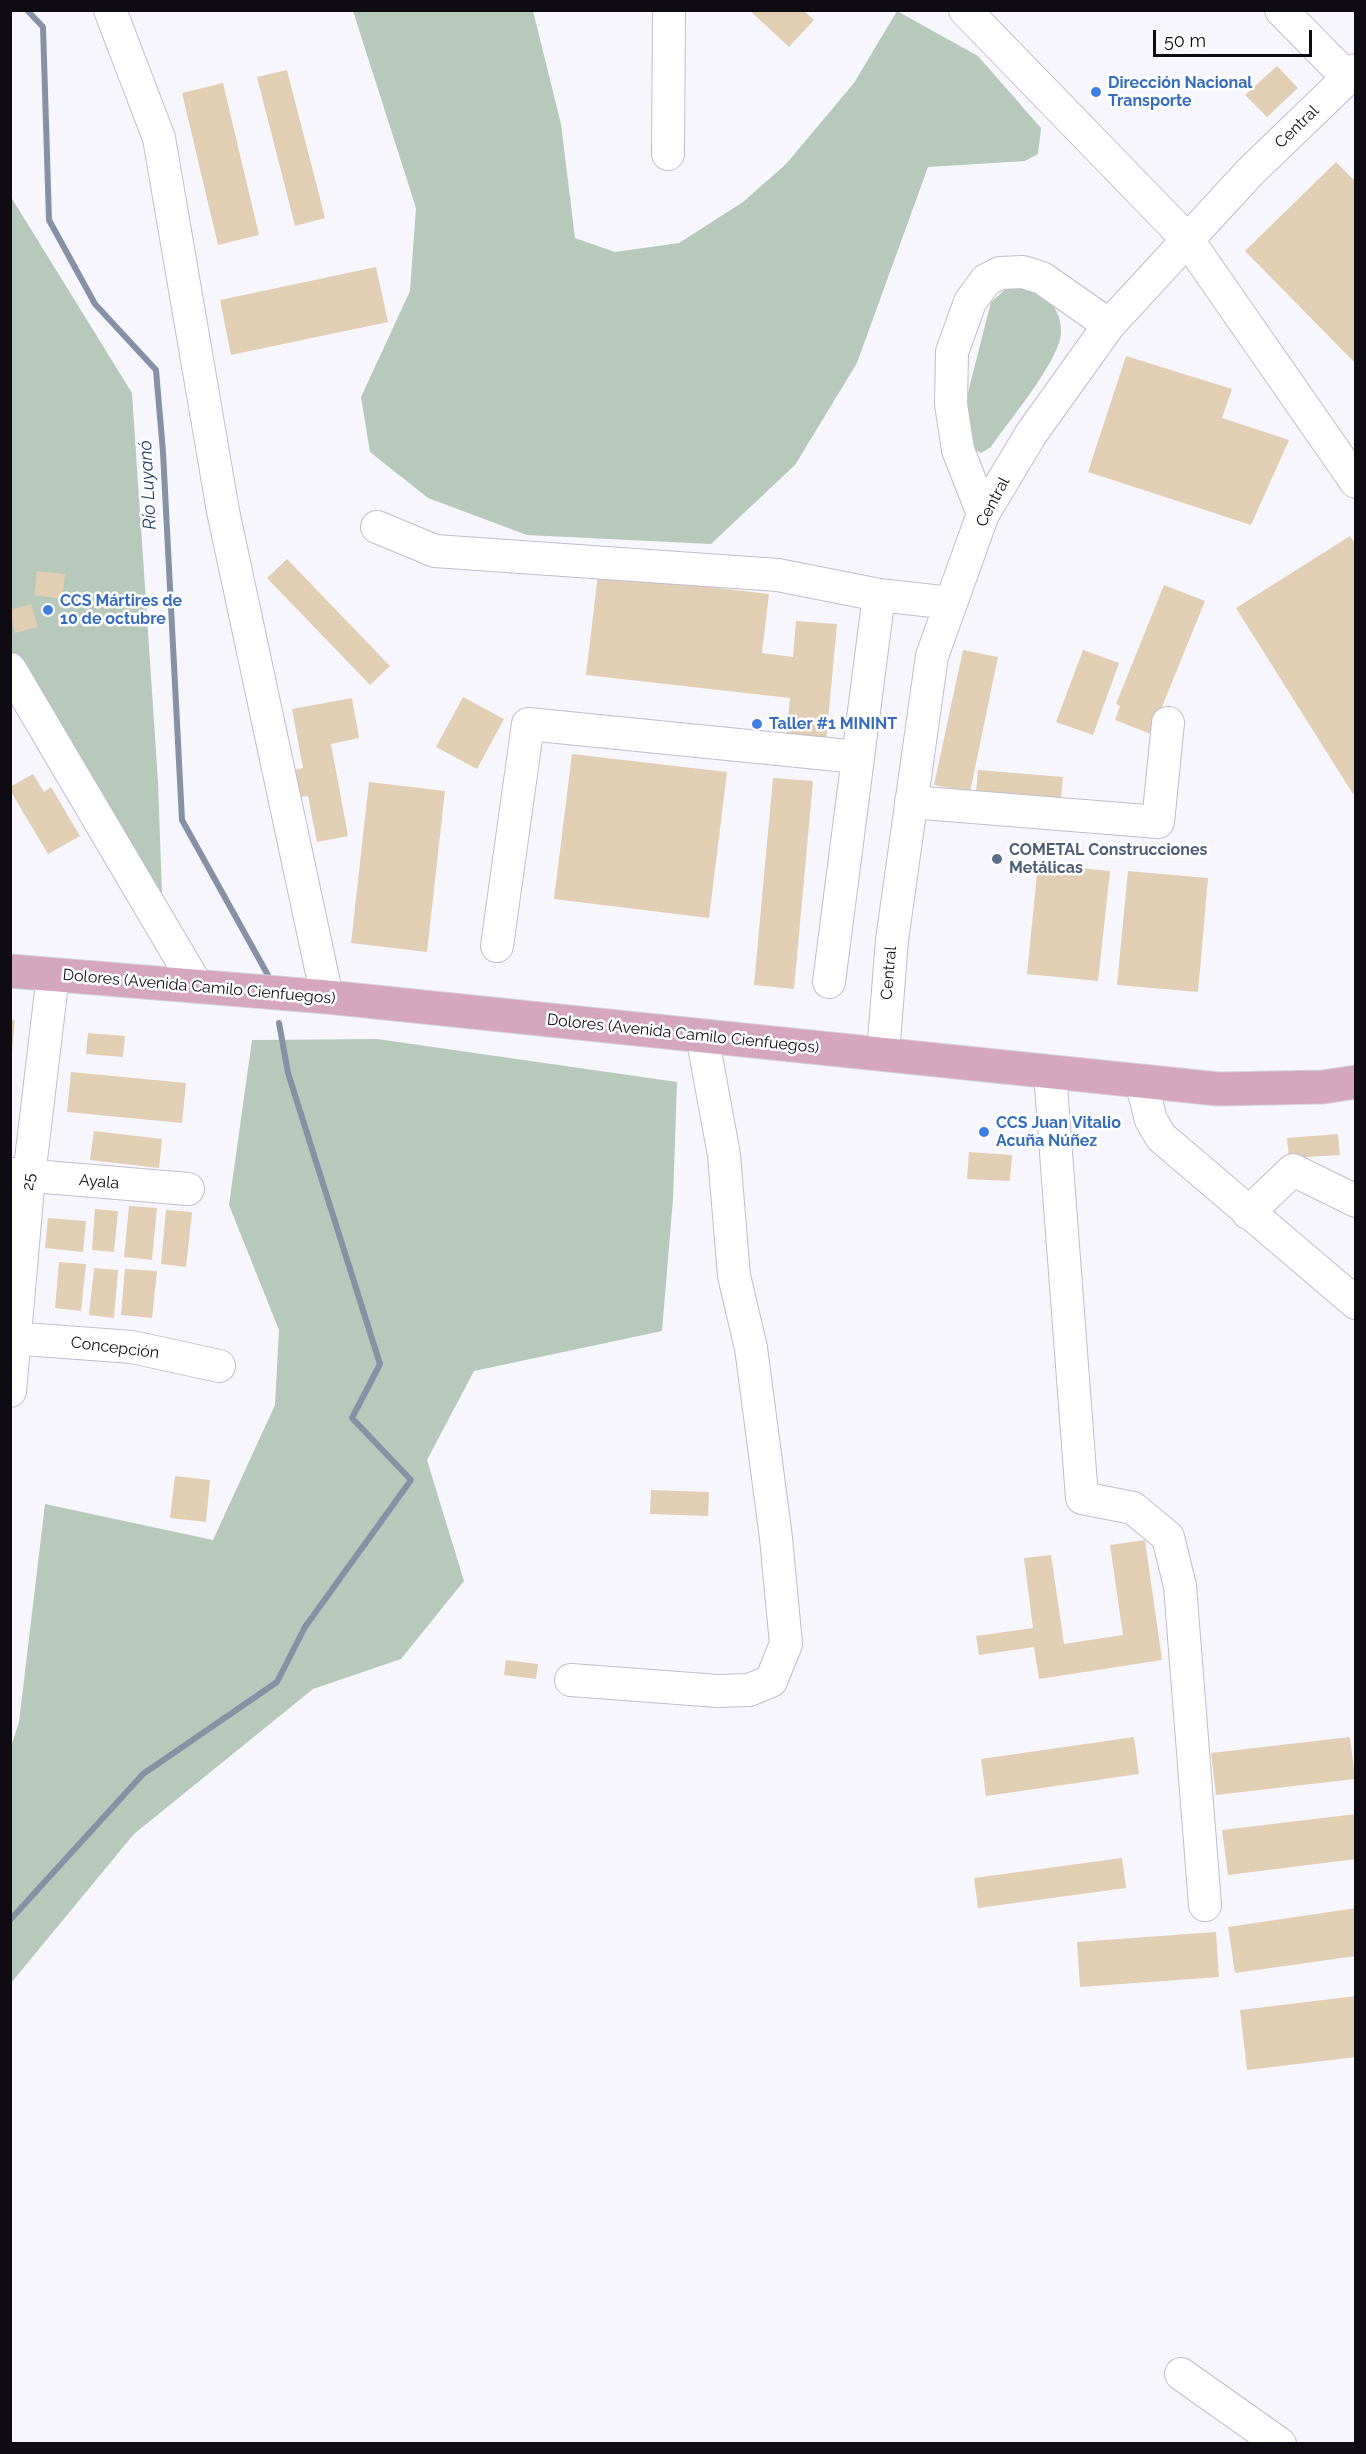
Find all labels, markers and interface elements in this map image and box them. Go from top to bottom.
scale bar [1156,18,1315,56]
text: 50 m [1164,30,1206,51]
place label: Dirección Nacional Transporte [1108,73,1252,111]
marker: Dirección Nacional Transporte [1089,85,1103,99]
street label: Central [1271,101,1323,153]
water label: Río Luyanó [135,440,161,530]
street label: Central [972,474,1014,530]
place label: CCS Mártires de 10 de octubre [60,591,182,629]
marker: CCS Mártires de 10 de octubre [41,603,55,617]
place label: Taller #1 MININT [769,714,897,734]
marker: Taller #1 MININT [750,717,764,731]
place label: COMETAL Construcciones Metálicas [1009,840,1207,878]
marker: COMETAL Construcciones Metálicas [990,852,1004,866]
street label: Central [877,945,901,1001]
street label: Dolores (Avenida Camilo Cienfuegos) [62,966,336,1008]
street label: Dolores (Avenida Camilo Cienfuegos) [546,1010,820,1058]
place label: CCS Juan Vitalio Acuña Núñez [996,1113,1121,1151]
marker: CCS Juan Vitalio Acuña Núñez [977,1125,991,1139]
street label: Ayala [78,1171,120,1193]
street label: 25 [19,1173,39,1191]
street label: Concepción [70,1333,160,1363]

